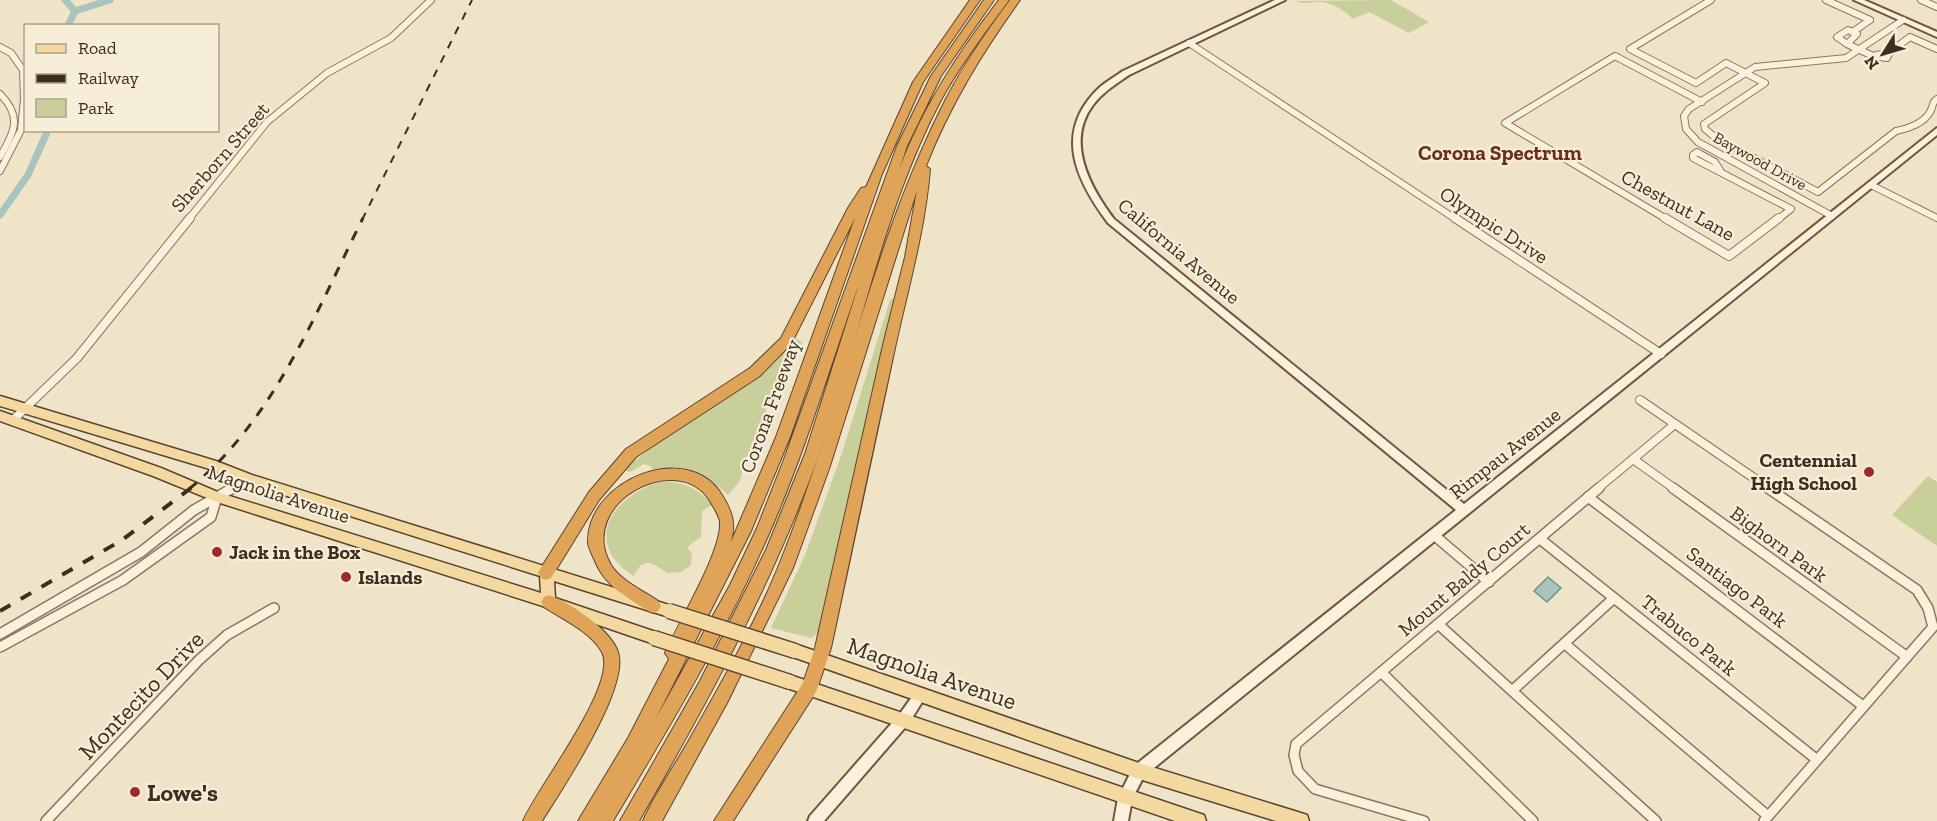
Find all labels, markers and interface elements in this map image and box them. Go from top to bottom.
legend [24,24,219,132]
north arrow [1853,24,1913,84]
text: Road [78,37,117,59]
text: N [1860,52,1883,73]
text: Railway [78,67,140,89]
text: Park [78,97,114,119]
street label: Sherborn Street [166,97,275,217]
street label: Baywood Drive [1710,128,1810,194]
district label: Corona Spectrum [1418,140,1582,165]
street label: Chestnut Lane [1617,164,1739,246]
street label: Olympic Drive [1435,181,1553,269]
street label: California Avenue [1113,193,1245,309]
street label: Corona Freeway [735,335,806,476]
street label: Rimpau Avenue [1445,402,1565,504]
place label: Centennial High School [1750,448,1857,495]
street label: Magnolia Avenue [205,460,353,528]
marker: Centennial High School [1862,465,1876,479]
street label: Bighorn Park [1726,501,1833,588]
street label: Mount Baldy Court [1393,517,1535,641]
place label: Jack in the Box [229,540,361,564]
street label: Santiago Park [1682,541,1793,633]
marker: Jack in the Box [210,545,224,559]
place label: Islands [358,565,422,589]
marker: Islands [339,570,353,584]
street label: Trabuco Park [1636,589,1742,681]
street label: Montecito Drive [72,625,210,765]
street label: Magnolia Avenue [844,630,1020,716]
place label: Lowe's [147,778,218,807]
marker: Lowe's [128,785,142,799]

